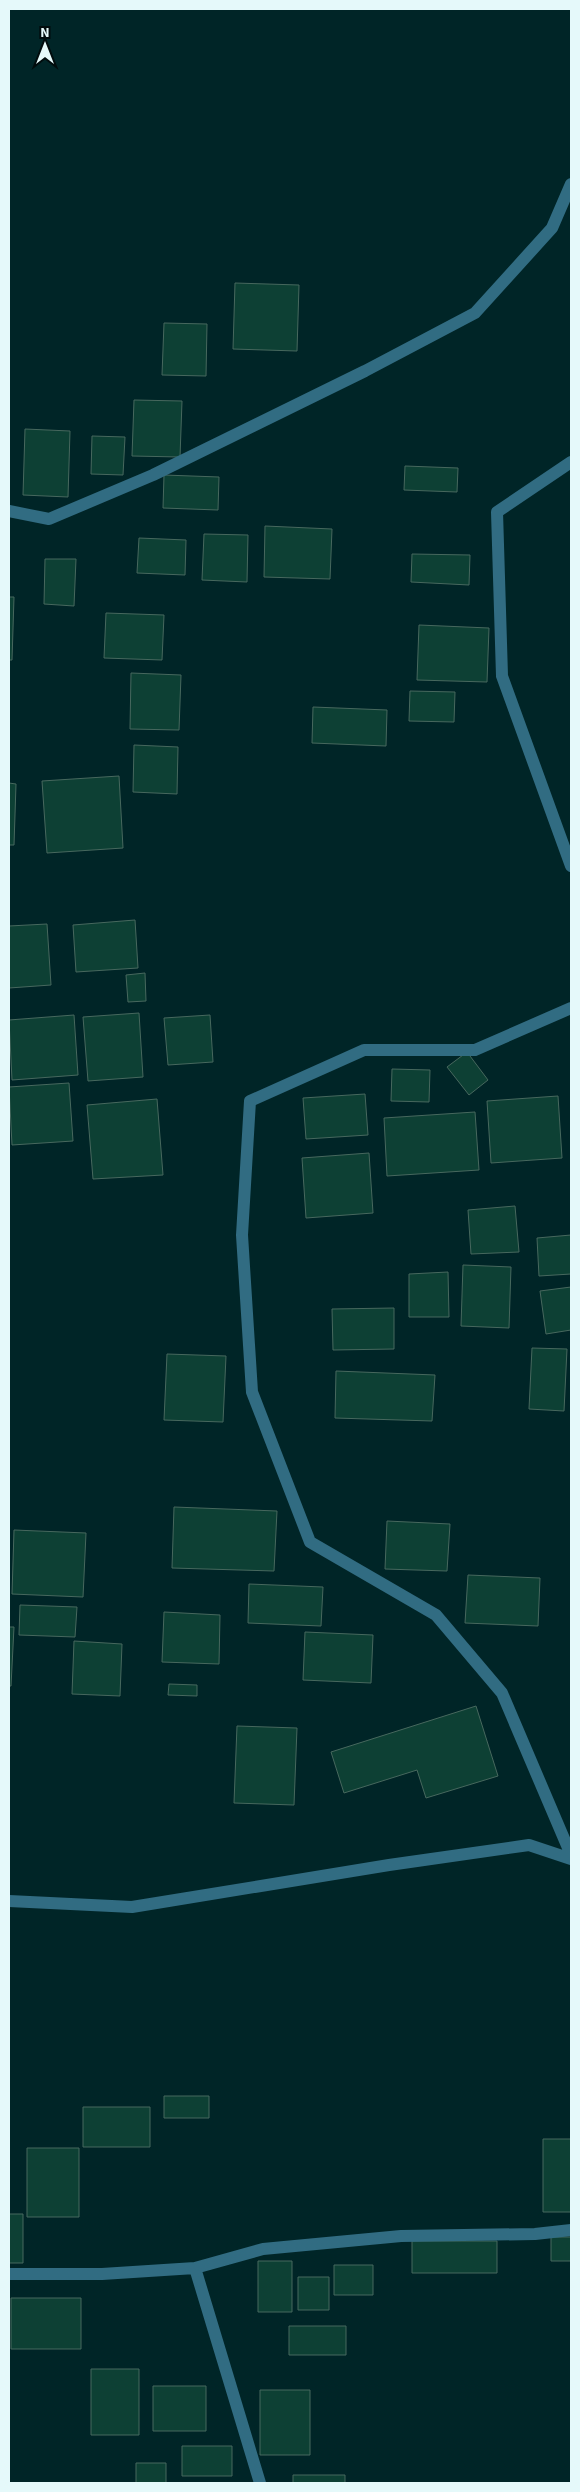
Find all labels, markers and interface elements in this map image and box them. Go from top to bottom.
north arrow [20,20,70,70]
text: N [40,23,50,43]

